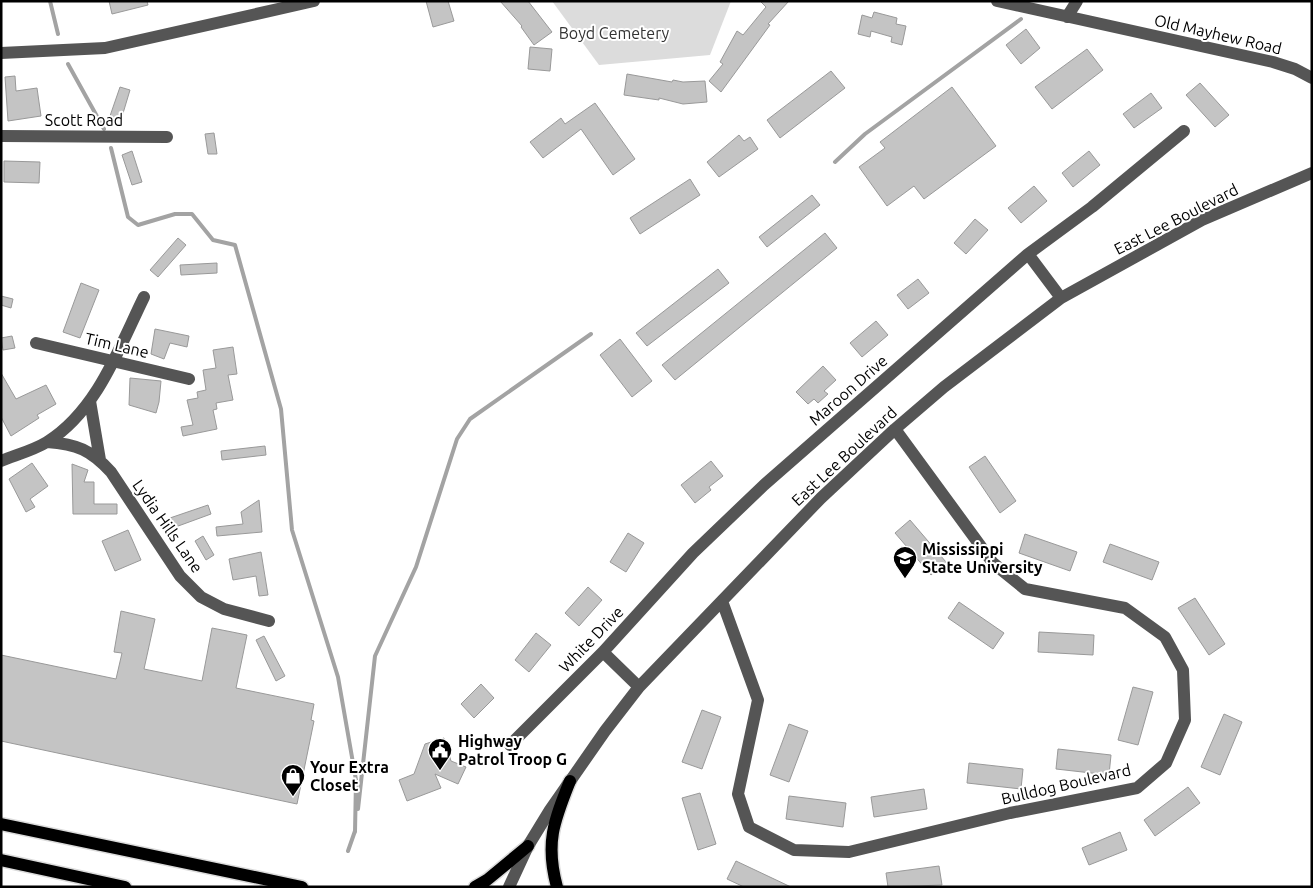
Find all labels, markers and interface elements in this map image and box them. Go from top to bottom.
street label: Old Mayhew Road [1152,11,1284,57]
park label: Boyd Cemetery [559,24,670,42]
street label: Scott Road [45,111,123,129]
street label: East Lee Boulevard [1111,180,1241,258]
street label: Tim Lane [83,329,151,361]
street label: Maroon Drive [805,351,891,429]
street label: East Lee Boulevard [788,403,900,509]
street label: Lydia Hills Lane [129,476,207,576]
place label: Mississippi State University [922,540,1043,576]
school or university icon: Mississippi State University [892,545,918,579]
street label: White Drive [555,602,627,676]
place label: Highway Patrol Troop G [458,732,567,768]
public building icon: Highway Patrol Troop G [427,737,453,771]
place label: Your Extra Closet [310,758,389,794]
street label: Bulldog Boulevard [999,760,1133,808]
shop icon: Your Extra Closet [280,763,306,797]

